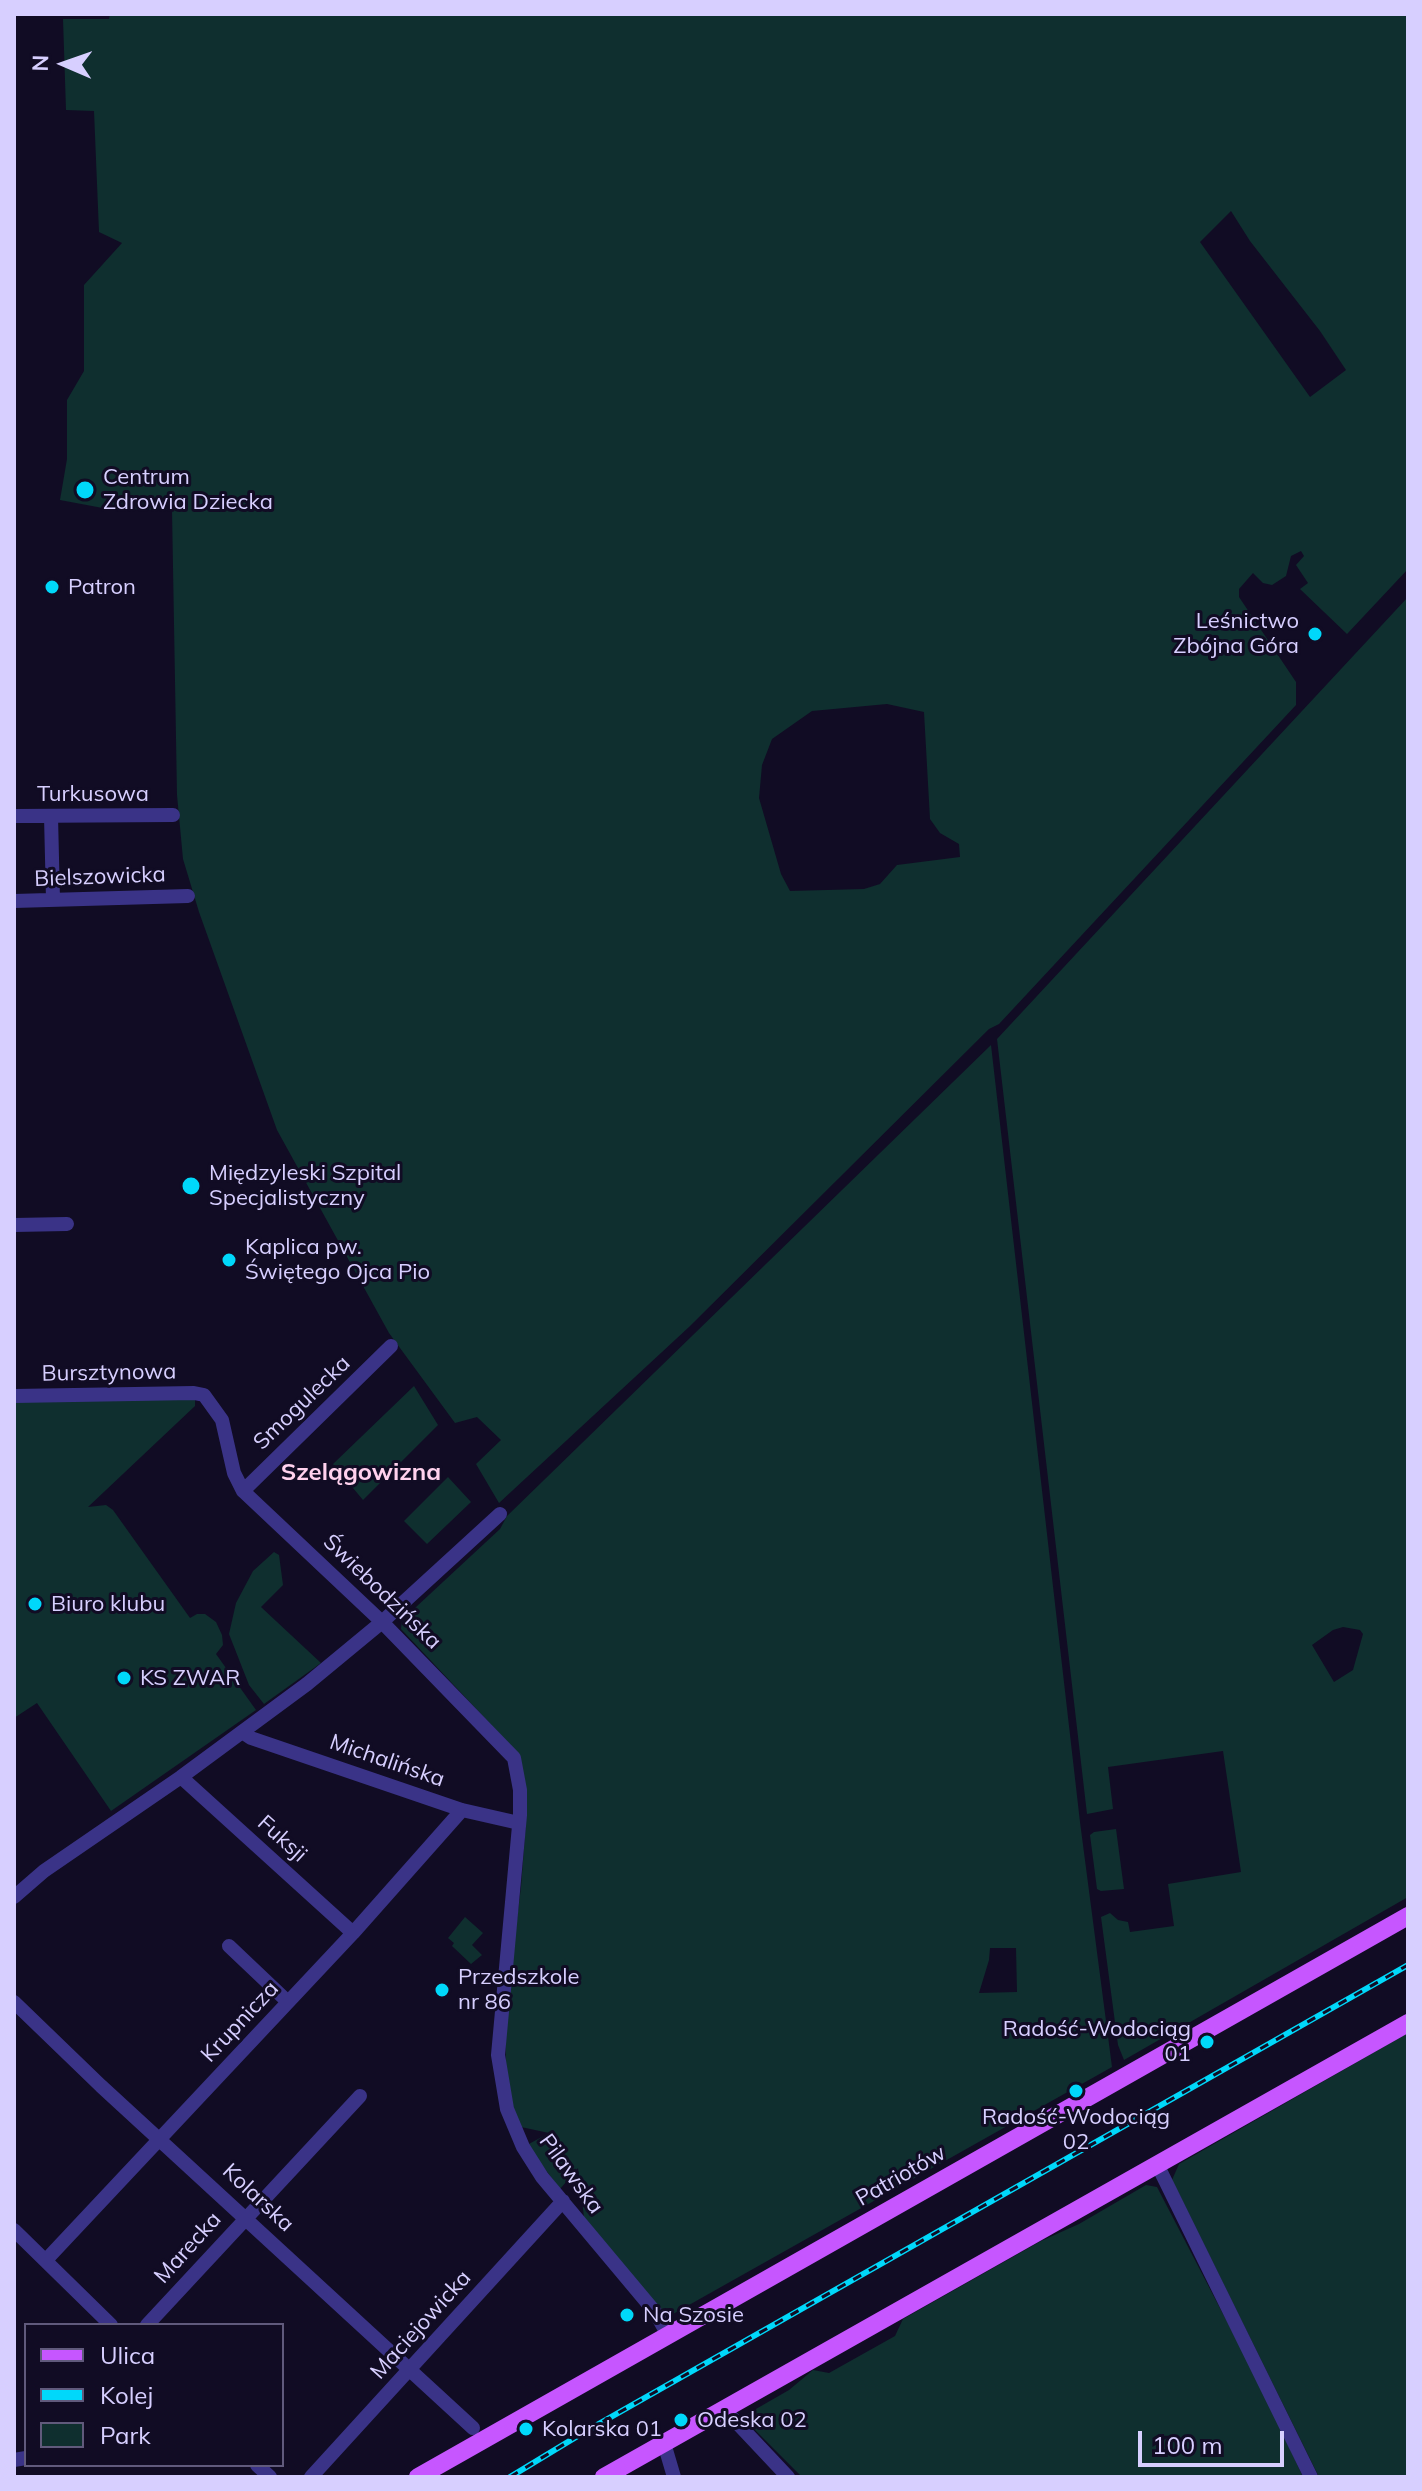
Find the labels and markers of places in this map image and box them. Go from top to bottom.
place label: Centrum Zdrowia Dziecka [103,464,273,516]
marker: Centrum Zdrowia Dziecka [74,479,96,501]
place label: Patron [68,574,136,600]
marker: Patron [43,578,61,596]
place label: Leśnictwo Zbójna Góra [1173,608,1299,660]
marker: Leśnictwo Zbójna Góra [1306,625,1324,643]
place label: Międzyleski Szpital Specjalistyczny [209,1160,401,1212]
marker: Międzyleski Szpital Specjalistyczny [180,1175,202,1197]
place label: Kaplica pw. Świętego Ojca Pio [245,1234,430,1286]
marker: Kaplica pw. Świętego Ojca Pio [220,1251,238,1269]
place label: Biuro klubu [51,1591,165,1617]
marker: Biuro klubu [26,1595,44,1613]
place label: KS ZWAR [140,1665,240,1691]
marker: KS ZWAR [115,1669,133,1687]
place label: Przedszkole nr 86 [458,1964,580,2016]
marker: Przedszkole nr 86 [433,1981,451,1999]
place label: Radość-Wodociąg 01 [1003,2016,1191,2068]
marker: Radość-Wodociąg 01 [1198,2033,1216,2051]
marker: Radość-Wodociąg 02 [1067,2082,1085,2100]
place label: Radość-Wodociąg 02 [982,2104,1170,2156]
place label: Na Szosie [643,2302,744,2328]
marker: Na Szosie [618,2306,636,2324]
place label: Odeska 02 [697,2407,807,2433]
marker: Odeska 02 [672,2411,690,2429]
place label: Kolarska 01 [542,2416,662,2442]
marker: Kolarska 01 [517,2420,535,2438]

